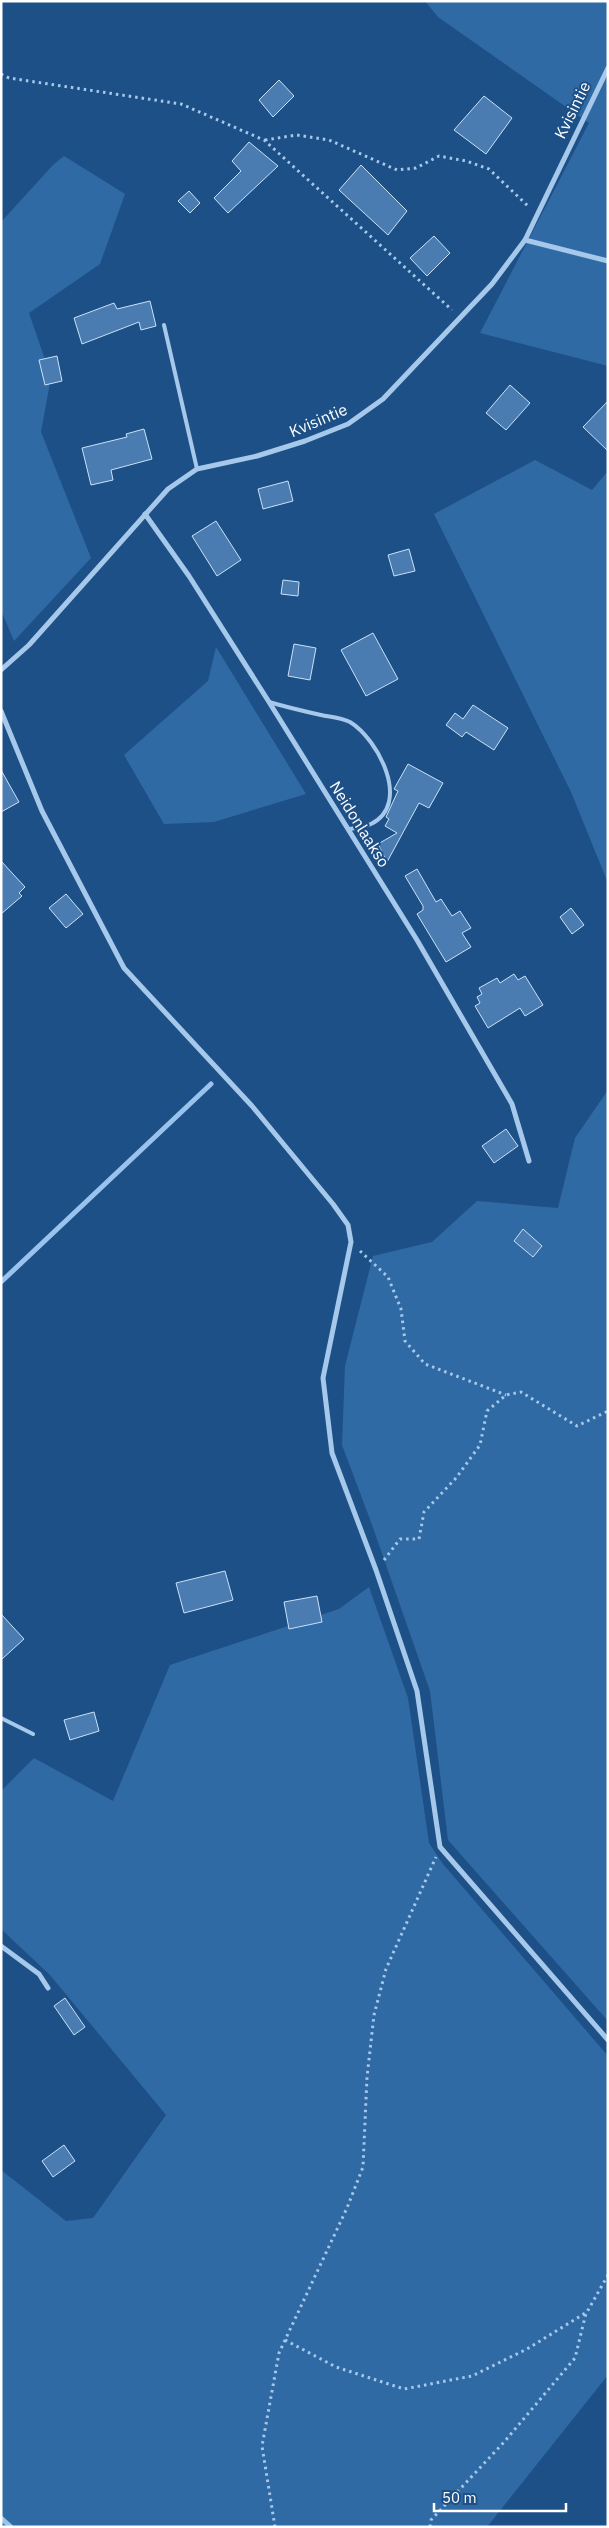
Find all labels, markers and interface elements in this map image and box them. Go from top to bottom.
street label: Kvisintie [550,78,594,142]
street label: Kvisintie [286,399,350,441]
street label: Neidonlaakso [326,777,394,871]
scale bar [434,2480,566,2512]
text: 50 m [442,2488,477,2507]

